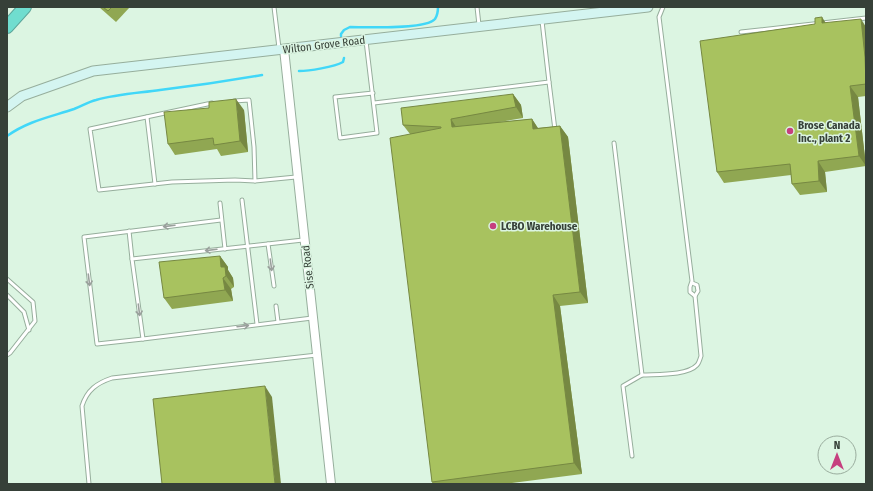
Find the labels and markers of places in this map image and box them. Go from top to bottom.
place label: Brose Canada Inc., plant 2 [798,119,861,145]
marker: Brose Canada Inc., plant 2 [785,126,795,136]
place label: LCBO Warehouse [501,220,578,233]
marker: LCBO Warehouse [488,221,498,231]

